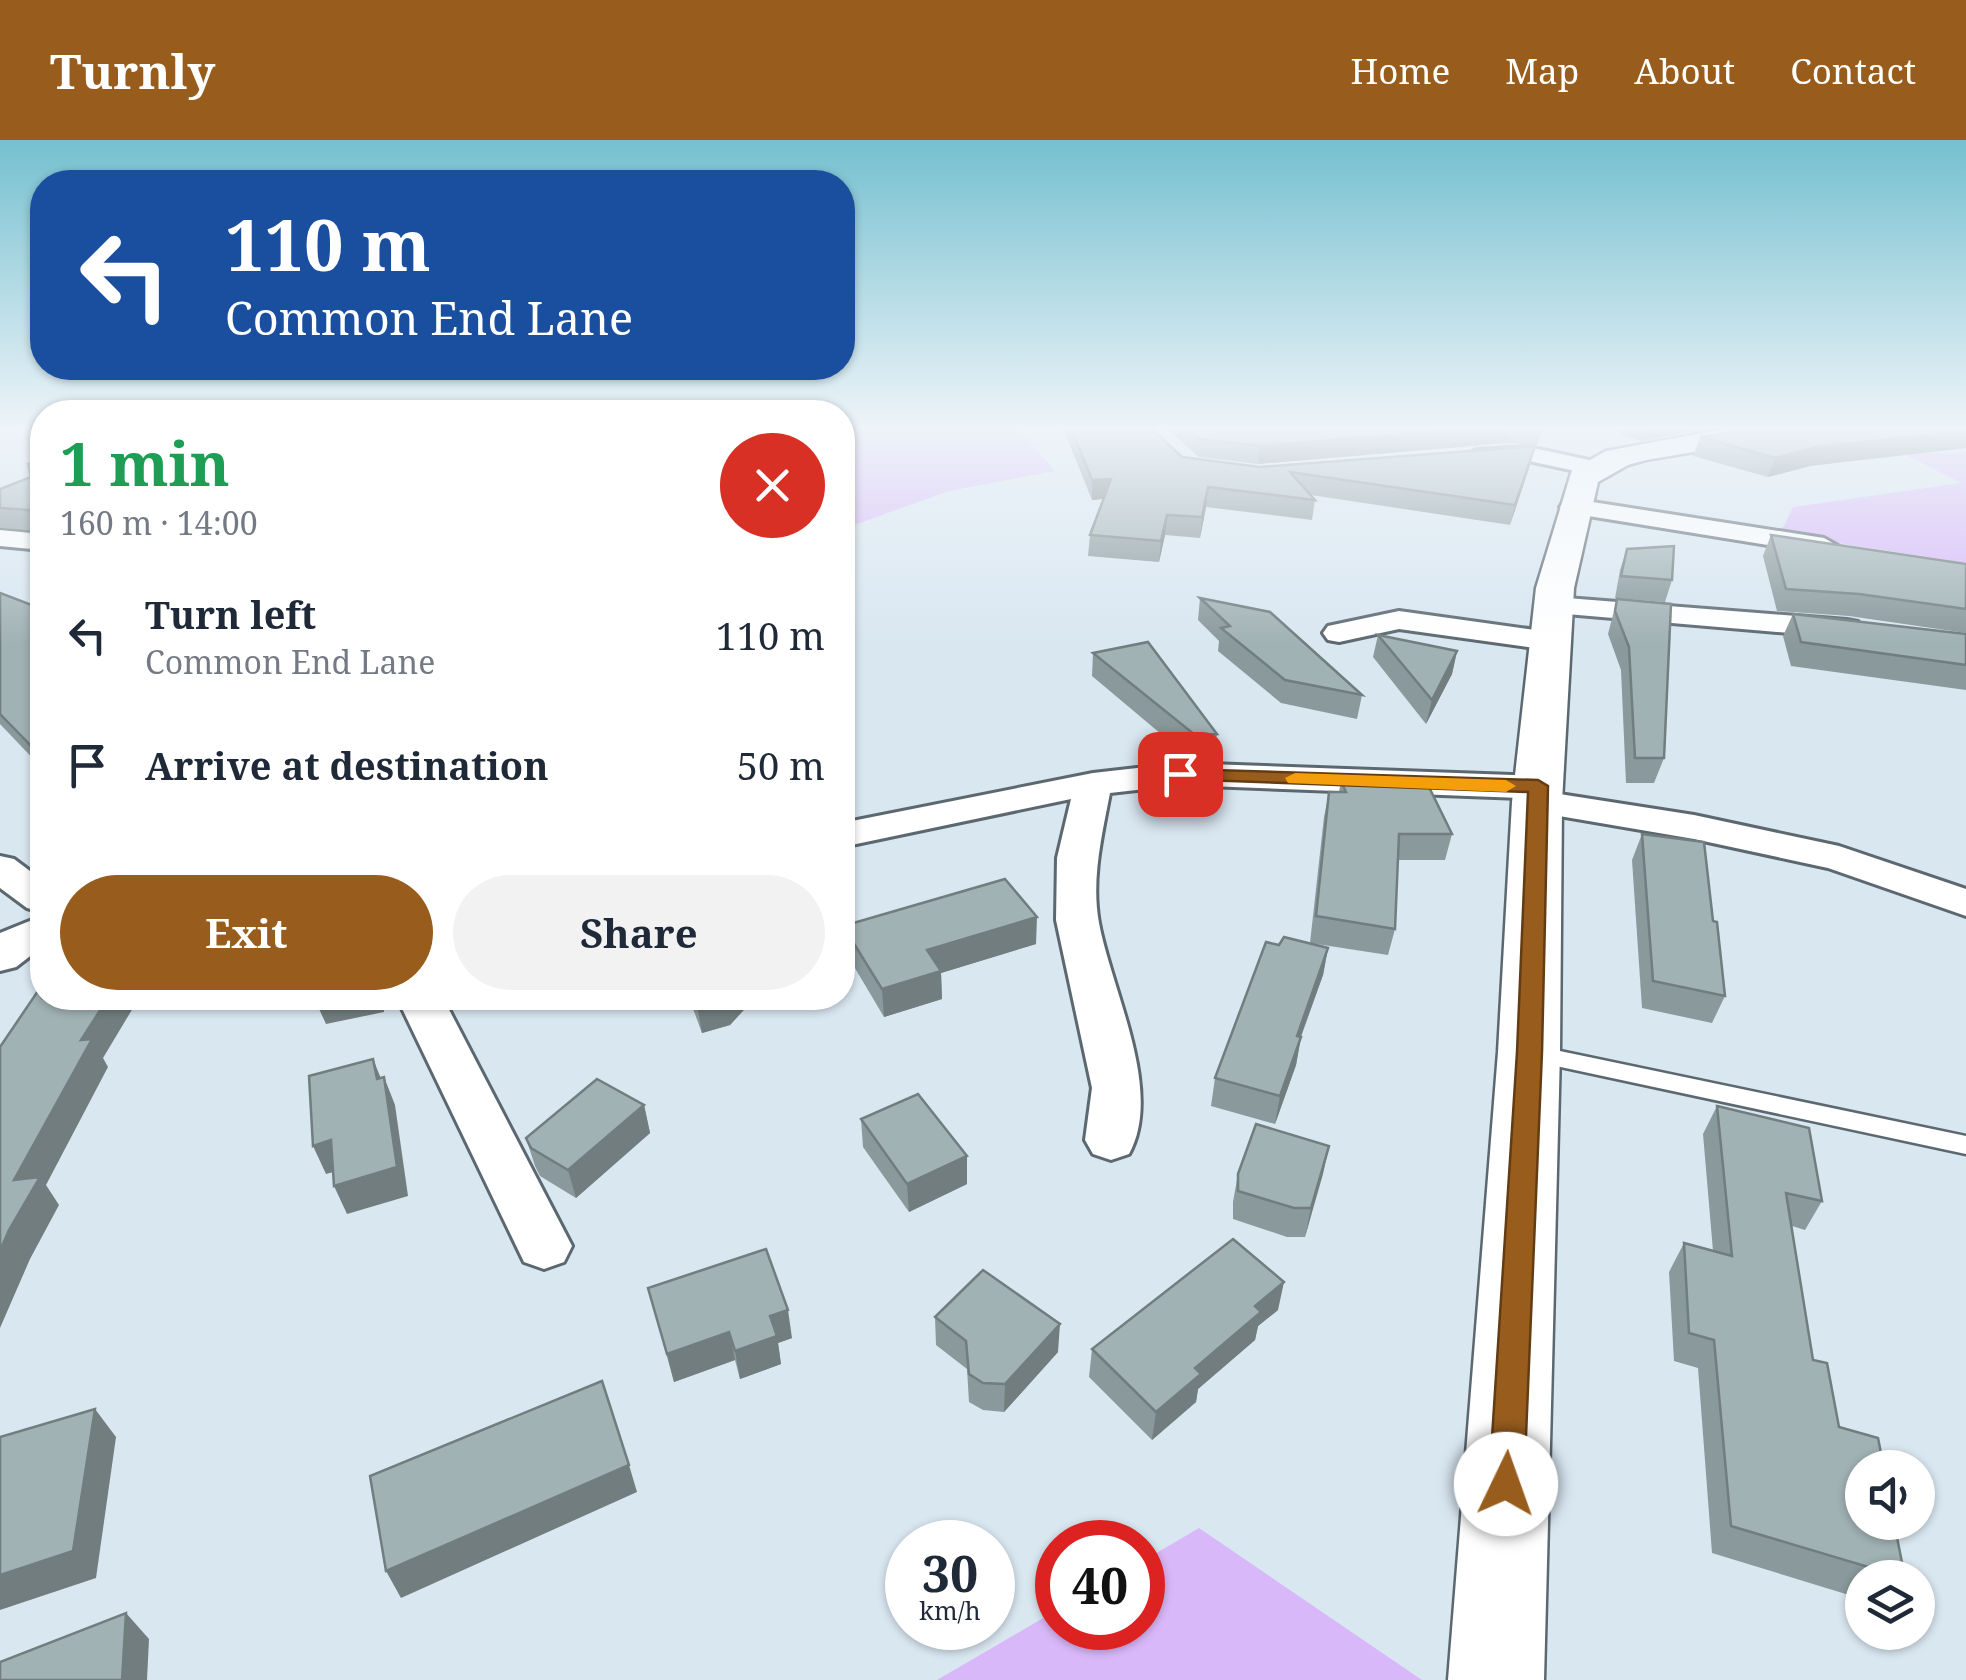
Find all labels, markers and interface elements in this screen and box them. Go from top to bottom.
text: Turnly [50,38,215,103]
text: Home [1350,47,1450,94]
text: Map [1505,47,1579,94]
text: About [1634,47,1735,94]
text: Contact [1790,47,1916,94]
text: 110 m [225,196,431,292]
icon: left [60,210,190,340]
text: Common End Lane [225,287,633,348]
text: 1 min [60,422,230,504]
button: close [720,433,825,538]
text: 160 m · 14:00 [60,501,258,544]
text: Turn left [145,588,316,640]
icon: left [60,608,115,663]
text: 110 m [715,609,825,661]
text: Common End Lane [145,640,435,683]
pin [1138,732,1223,817]
icon: arrive [60,738,115,793]
text: Arrive at destination [145,739,549,791]
text: 50 m [737,739,825,791]
icon: arrive [1153,747,1208,802]
button: Exit [60,875,433,990]
button: Share [453,875,825,990]
position arrow [1454,1432,1558,1536]
map controls [1845,1450,1935,1650]
button: sound [1845,1450,1935,1540]
speed limit sign: 40 [1035,1520,1165,1650]
text: 30 [922,1539,978,1607]
button: layers [1845,1560,1935,1650]
text: km/h [919,1593,981,1627]

